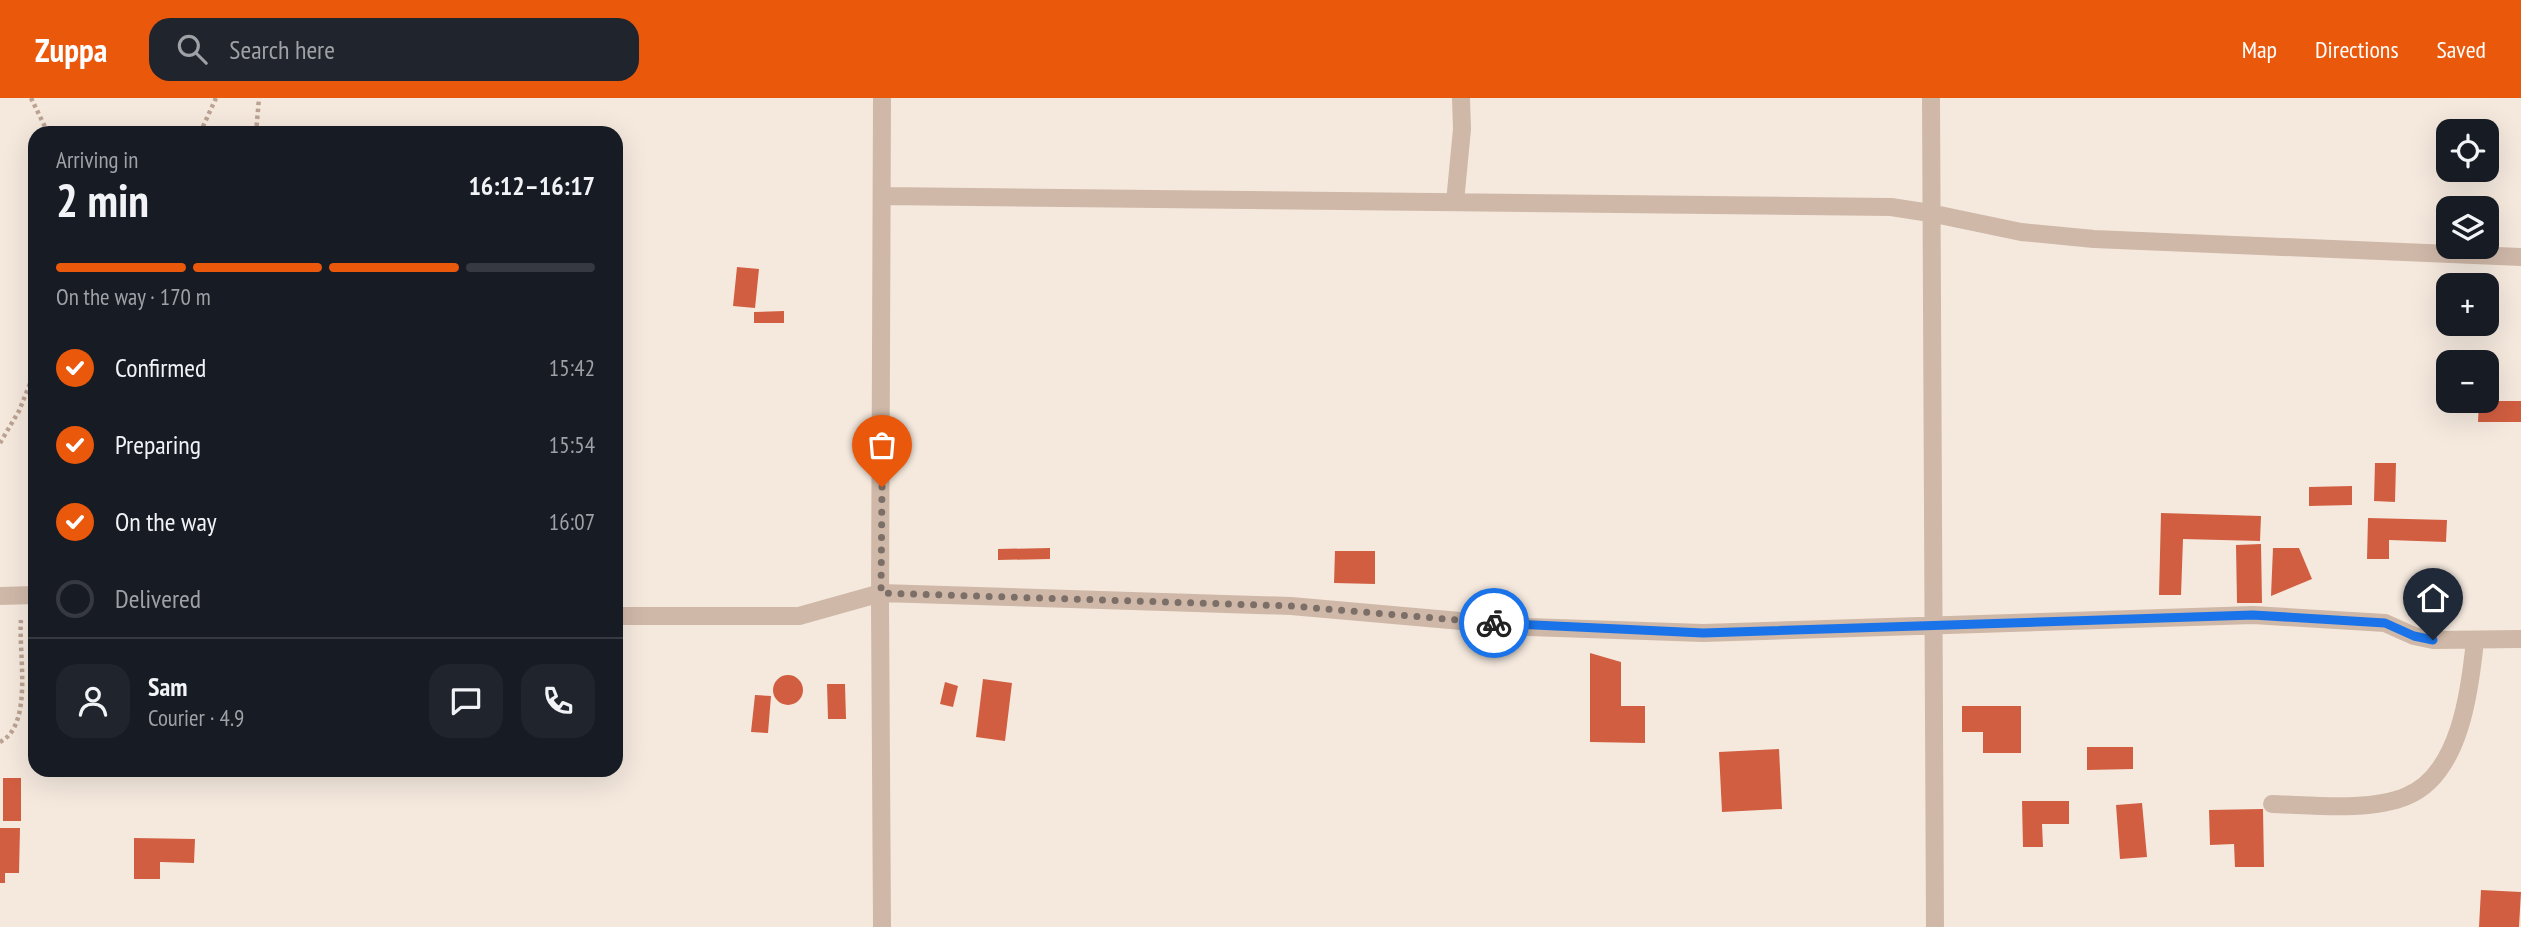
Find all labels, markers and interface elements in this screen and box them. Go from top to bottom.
search box [149,18,639,81]
text: Zuppa [35,28,107,71]
icon: search [173,30,211,68]
text: Search here [229,33,335,66]
text: Map [2242,34,2277,65]
text: Directions [2315,34,2399,65]
text: Saved [2437,34,2486,65]
map controls [2436,119,2499,413]
button: locate [2436,119,2499,182]
text: Arriving in [56,145,138,174]
text: 16:12–16:17 [468,169,595,202]
text: 2 min [56,170,149,230]
button: layers [2436,196,2499,259]
button: + [2436,273,2499,336]
text: On the way · 170 m [56,282,211,311]
icon: check [56,349,94,387]
button: − [2436,350,2499,413]
text: Confirmed [115,351,206,384]
text: 15:42 [549,353,595,382]
pin [852,415,912,487]
icon: check [56,426,94,464]
icon: bag [863,426,901,464]
text: Preparing [115,428,201,461]
text: 15:54 [549,430,595,459]
icon: check [56,503,94,541]
text: On the way [115,505,217,538]
text: 16:07 [549,507,595,536]
pin [2403,568,2463,640]
icon: home [2414,579,2452,617]
text: Delivered [115,582,201,615]
courier [1459,588,1529,658]
icon: bike [1475,604,1513,642]
button: person [56,664,130,738]
button: chat [429,664,503,738]
button: phone [521,664,595,738]
text: Sam [148,670,187,703]
text: Courier · 4.9 [148,703,244,732]

